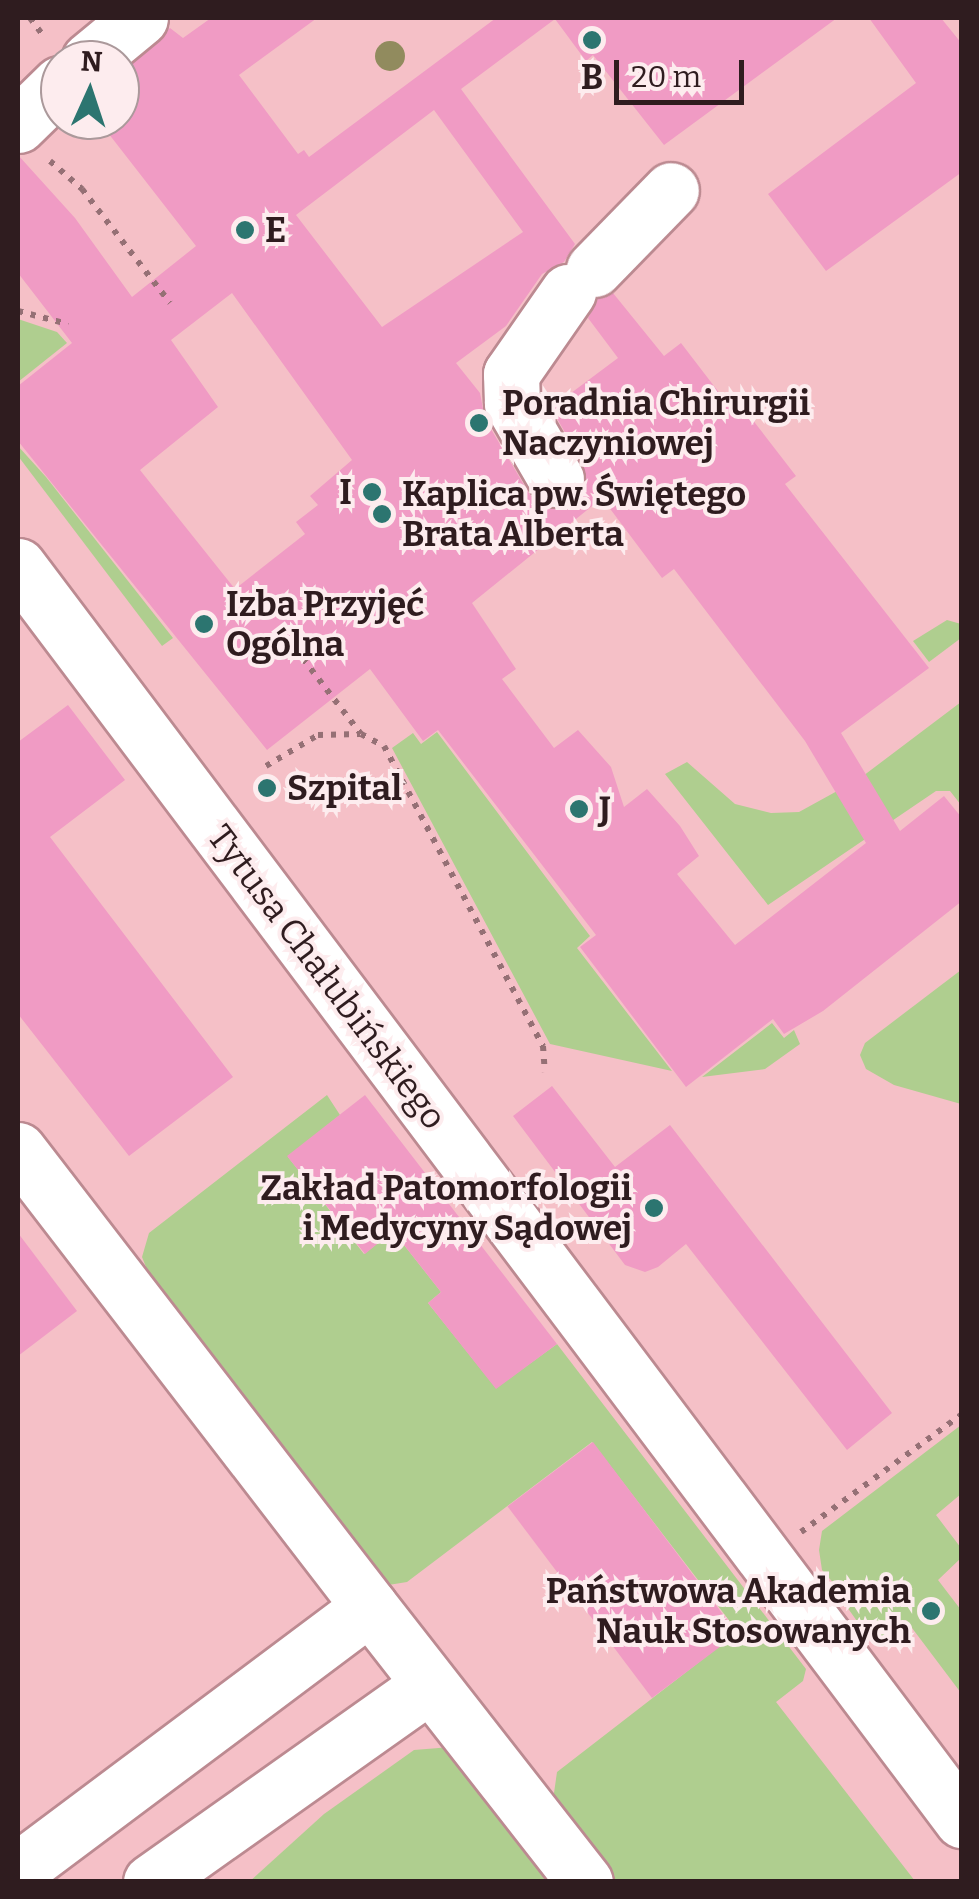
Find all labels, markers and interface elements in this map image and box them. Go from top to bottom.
marker: B [581,29,603,51]
north arrow [40,40,140,140]
scale bar [619,40,749,102]
text: N [80,44,103,79]
place label: B [581,56,603,98]
text: 20 m [631,59,701,95]
place label: E [265,209,286,251]
marker: E [234,219,256,241]
place label: Poradnia Chirurgii Naczyniowej [502,382,810,464]
marker: Poradnia Chirurgii Naczyniowej [466,410,492,436]
place label: I [339,471,352,513]
place label: Kaplica pw. Świętego Brata Alberta [402,473,746,555]
marker: I [361,481,383,503]
marker: Kaplica pw. Świętego Brata Alberta [371,503,393,525]
place label: Izba Przyjęć Ogólna [226,583,424,665]
marker: Izba Przyjęć Ogólna [191,611,217,637]
place label: Szpital [287,767,402,809]
marker: Szpital [256,777,278,799]
place label: J [599,788,611,830]
marker: J [568,798,590,820]
street label: Tytusa Chałubińskiego [199,817,455,1137]
place label: Zakład Patomorfologii i Medycyny Sądowej [260,1167,632,1249]
marker: Zakład Patomorfologii i Medycyny Sądowej [641,1195,667,1221]
place label: Państwowa Akademia Nauk Stosowanych [546,1570,911,1652]
marker: Państwowa Akademia Nauk Stosowanych [920,1600,942,1622]

